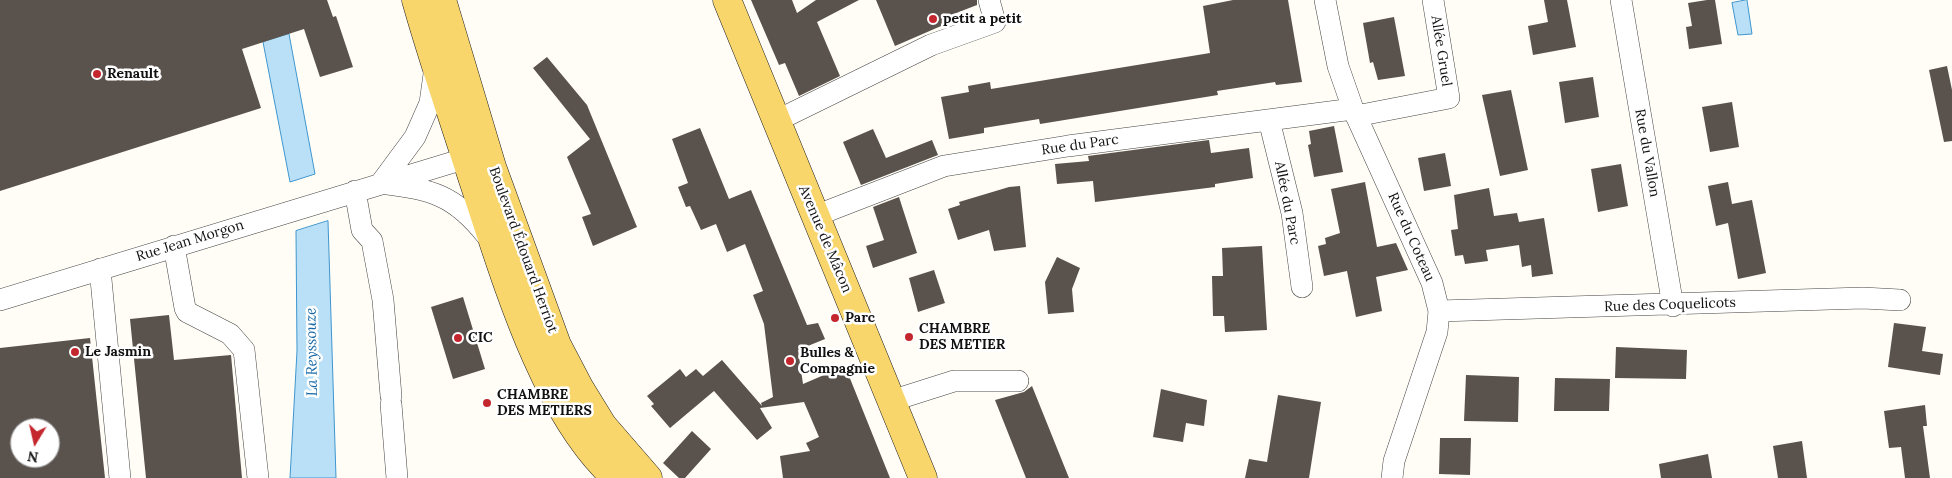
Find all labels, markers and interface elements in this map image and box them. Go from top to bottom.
place label: petit a petit [943,11,1022,27]
marker: petit a petit [927,13,939,25]
street label: Allée Gruel [1427,14,1455,88]
place label: Renault [107,66,159,82]
marker: Renault [91,68,103,80]
street label: Rue du Vallon [1631,108,1663,198]
street label: Rue du Parc [1040,131,1120,159]
street label: Allée du Parc [1271,160,1303,246]
street label: Boulevard Édouard Herriot [485,165,561,335]
street label: Avenue de Mâcon [795,183,855,295]
street label: Rue du Coteau [1384,190,1438,284]
street label: Rue Jean Morgon [134,217,246,265]
street label: Rue des Coquelicots [1604,294,1736,316]
water label: La Reyssouze [302,307,322,397]
place label: Parc [845,310,875,326]
marker: Parc [829,312,841,324]
place label: CHAMBRE DES METIER [919,321,1005,354]
place label: CIC [468,330,493,346]
marker: CHAMBRE DES METIER [903,331,915,343]
marker: CIC [452,332,464,344]
place label: Le Jasmin [85,344,151,360]
place label: Bulles & Compagnie [800,345,875,378]
marker: Le Jasmin [69,346,81,358]
marker: Bulles & Compagnie [784,355,796,367]
place label: CHAMBRE DES METIERS [497,387,592,420]
marker: CHAMBRE DES METIERS [481,397,493,409]
north arrow [10,418,60,468]
text: N [26,447,40,467]

